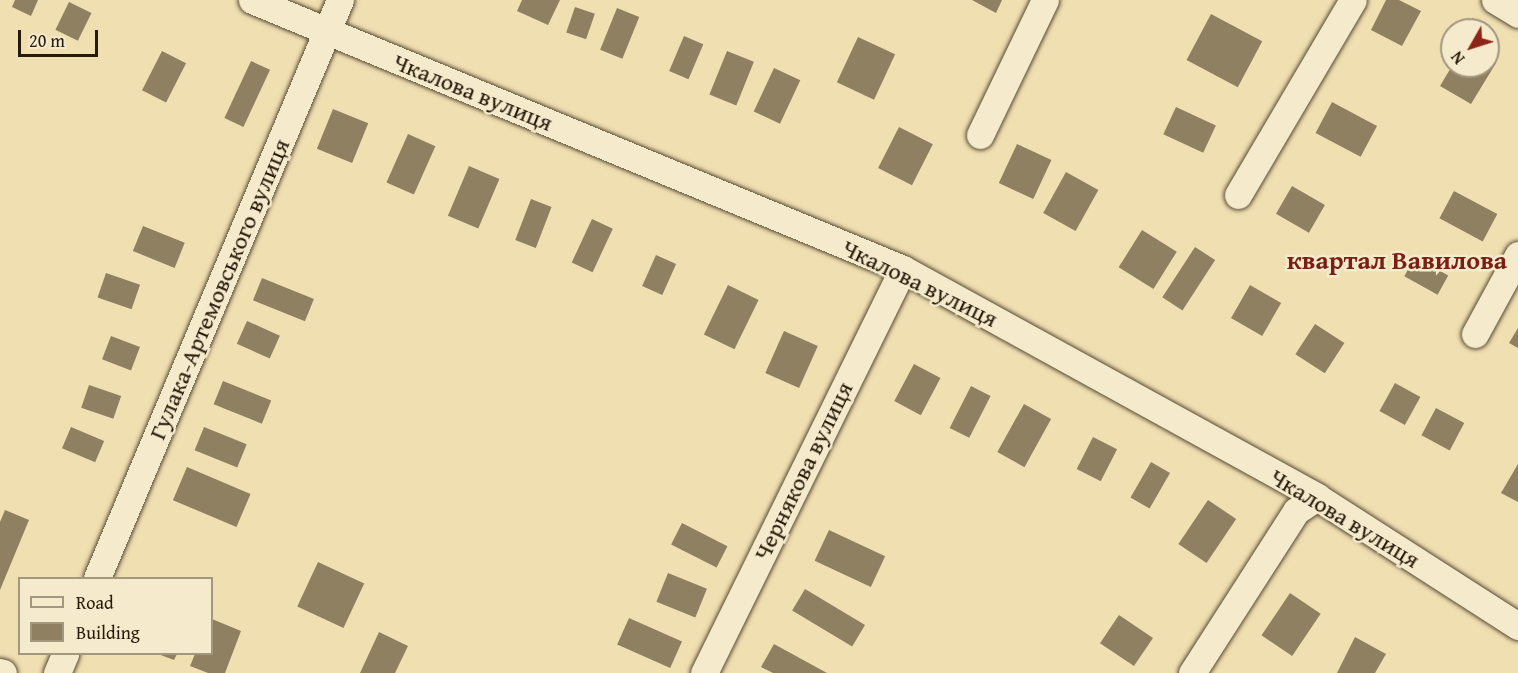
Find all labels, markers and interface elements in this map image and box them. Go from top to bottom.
scale bar [21,18,100,56]
north arrow [1440,18,1500,78]
text: 20 m [29,27,65,54]
text: N [1445,46,1470,70]
street label: Чкалова вулиця [389,47,557,137]
street label: Гулака-Артемовського вулиця [142,134,296,444]
street label: Чкалова вулиця [837,233,1003,333]
district label: квартал Вавилова [1287,244,1507,276]
street label: Чернякова вулиця [747,377,859,565]
street label: Чкалова вулиця [1265,462,1425,574]
legend [18,577,213,655]
text: Road [76,589,114,616]
text: Building [76,619,140,646]

